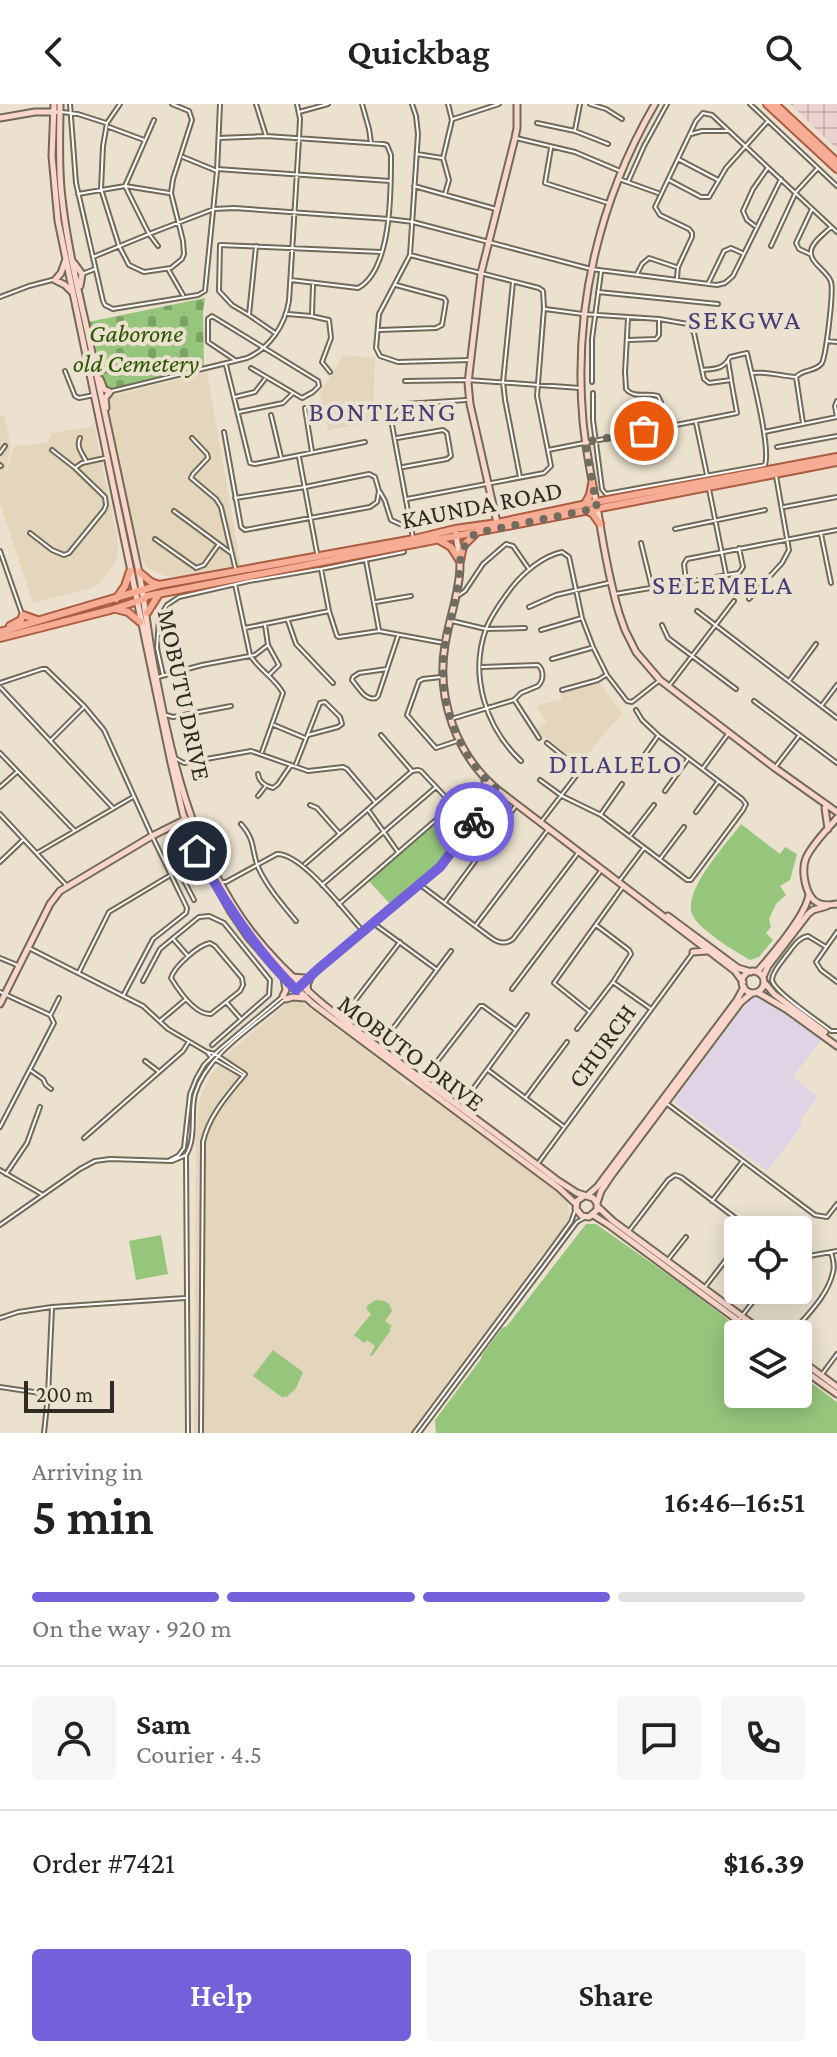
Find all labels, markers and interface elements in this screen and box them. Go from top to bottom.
icon: back [32,30,76,74]
icon: search [761,30,805,74]
text: Quickbag [347,32,490,72]
district label: SEKGWA [688,304,802,335]
park label: Gaborone old Cemetery [73,319,199,378]
district label: BONTLENG [308,396,458,427]
pin [610,397,678,465]
icon: bag [622,409,666,453]
street label: KAUNDA ROAD [399,475,565,535]
district label: SELEMELA [652,569,794,600]
street label: MOBUTU DRIVE [152,607,216,783]
district label: DILALELO [549,748,683,779]
courier [434,782,514,862]
icon: bike [452,800,496,844]
pin [163,817,231,885]
icon: home [175,829,219,873]
street label: MOBUTO DRIVE [332,989,490,1117]
street label: CHURCH [562,999,642,1093]
map controls [724,1216,812,1408]
button: locate [724,1216,812,1304]
button: layers [724,1320,812,1408]
scale bar [24,1377,114,1413]
text: 200 m [36,1382,93,1407]
text: Arriving in [32,1457,143,1486]
text: 16:46–16:51 [665,1485,805,1518]
text: 5 min [32,1487,154,1545]
text: On the way · 920 m [32,1614,232,1643]
button: person [32,1696,116,1780]
button: chat [617,1696,701,1780]
button: phone [721,1696,805,1780]
text: Sam [136,1707,191,1740]
text: Courier · 4.5 [136,1740,262,1769]
text: Order #7421 [32,1846,175,1879]
text: $16.39 [723,1846,805,1879]
button: Help [32,1949,411,2041]
button: Share [427,1949,805,2041]

